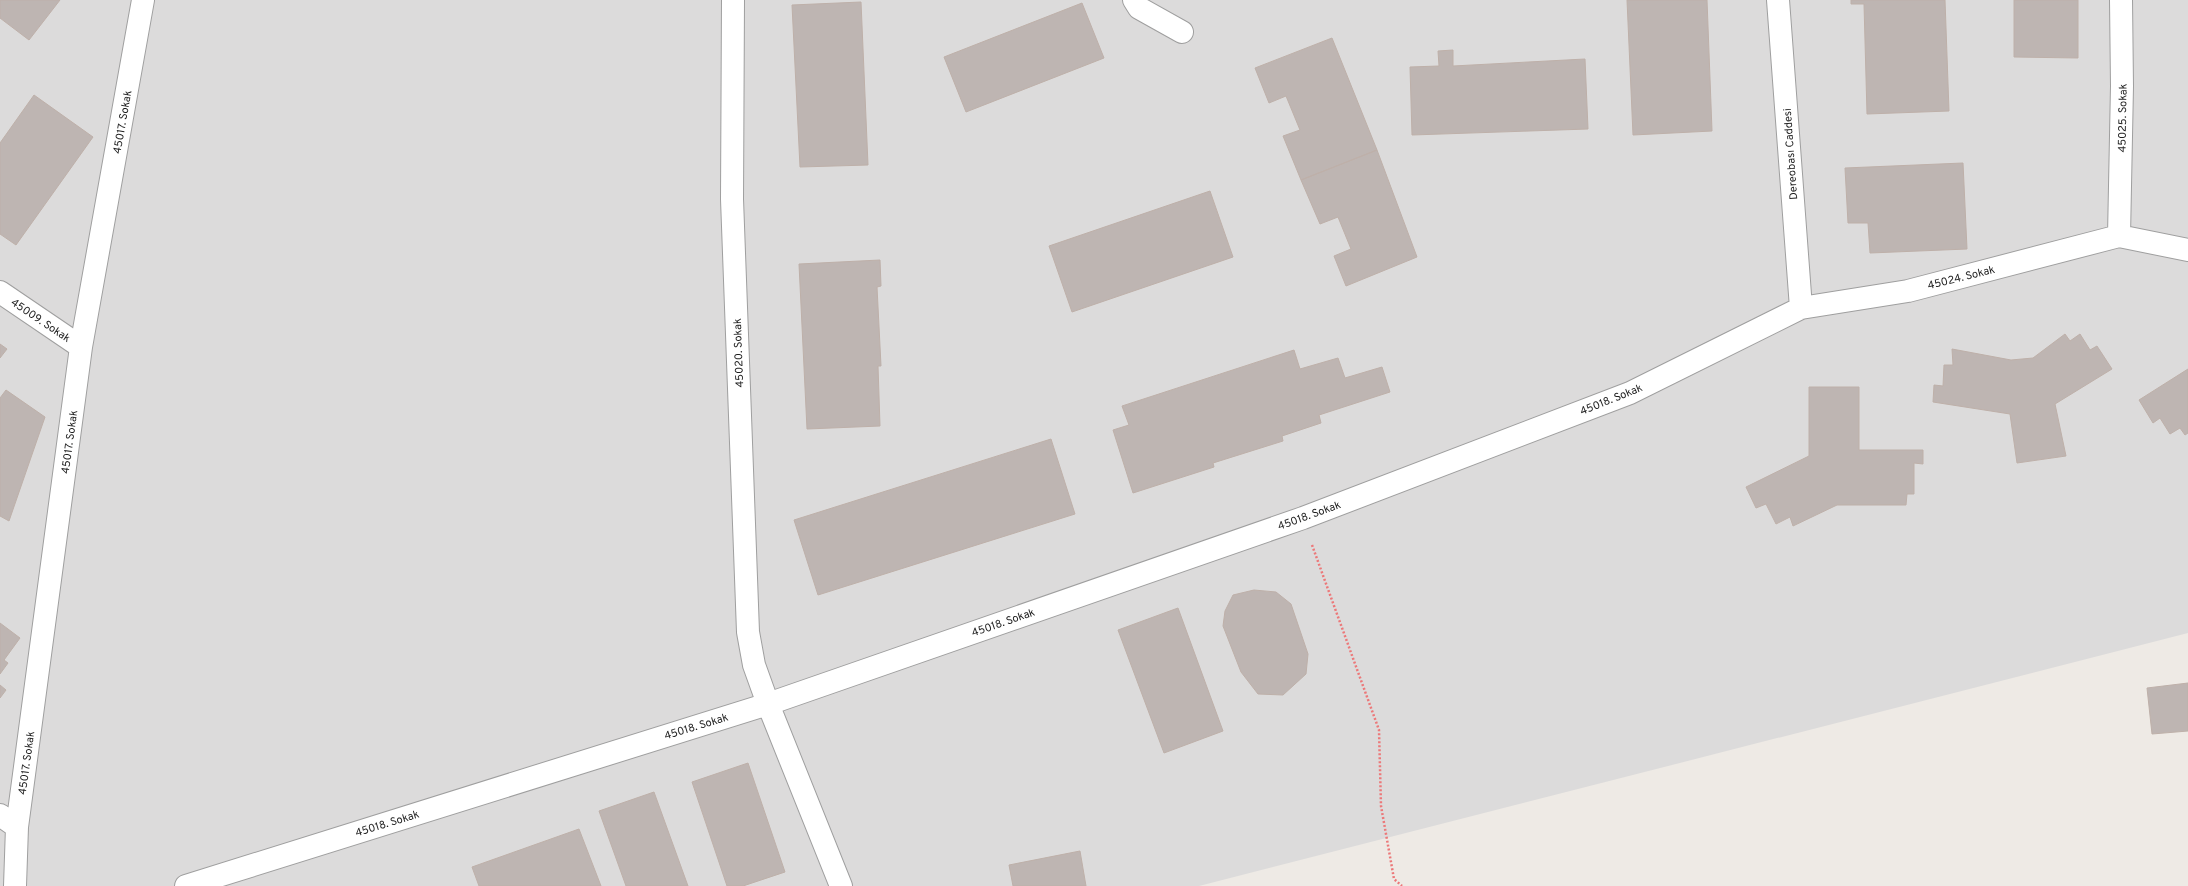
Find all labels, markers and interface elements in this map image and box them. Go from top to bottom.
street label: 45025. Sokak [2115,83,2131,153]
street label: 45017. Sokak [111,89,135,155]
street label: Dereobası Caddesi [1781,108,1801,200]
street label: 45024. Sokak [1926,263,1997,293]
street label: 45009. Sokak [8,296,73,346]
street label: 45020. Sokak [731,318,747,388]
street label: 45018. Sokak [1578,381,1645,419]
street label: 45017. Sokak [59,409,81,475]
street label: 45018. Sokak [1276,498,1343,534]
street label: 45018. Sokak [970,605,1037,640]
street label: 45018. Sokak [663,711,730,743]
street label: 45017. Sokak [16,730,38,796]
street label: 45018. Sokak [354,808,421,840]

